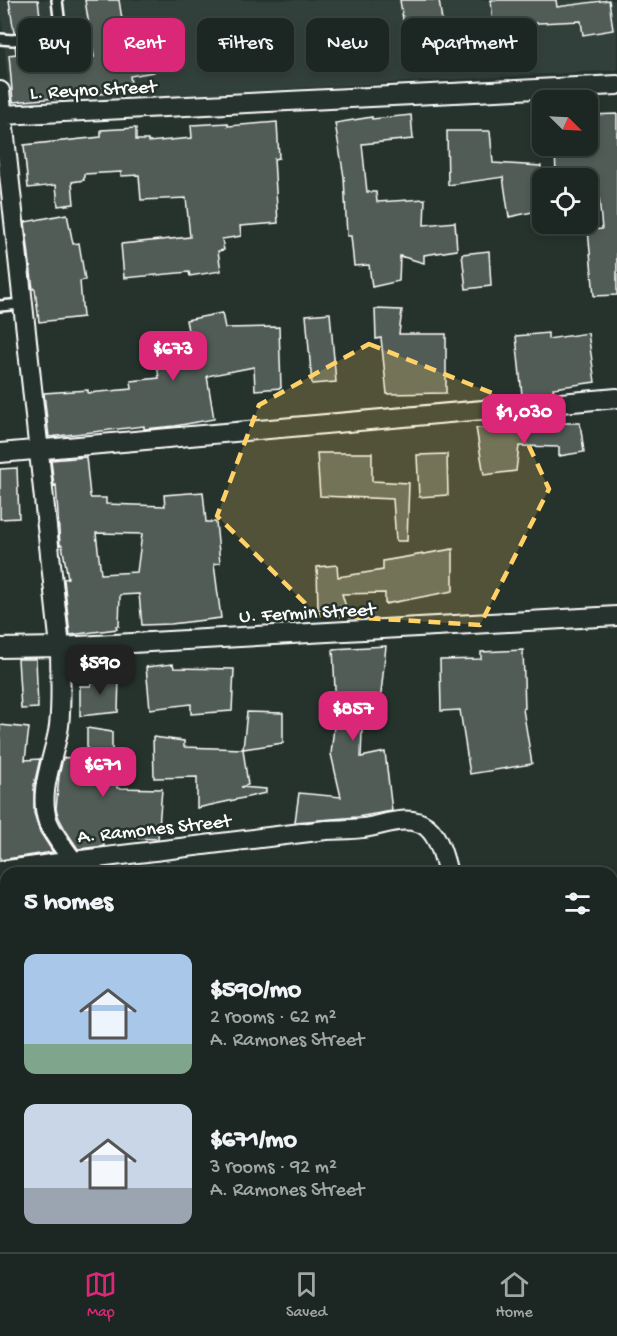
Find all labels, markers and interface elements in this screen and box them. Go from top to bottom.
chip: Buy [18,18,91,72]
chip: Rent [103,18,185,72]
chip: Filters [197,18,294,72]
chip: New [306,18,389,72]
chip: Apartment [401,18,537,72]
street label: L. Reyno Street [29,77,159,106]
north arrow [532,90,598,156]
map controls [532,90,598,234]
button: locate [532,168,598,234]
pin: $673 [137,331,209,382]
text: $673 [153,339,193,362]
pin: $1,030 [475,394,573,445]
text: $1,030 [496,402,552,425]
street label: U. Fermin Street [239,599,378,630]
pin: $590 [64,645,136,696]
text: $590 [80,653,120,676]
pin: $857 [317,691,389,742]
text: $857 [333,699,373,722]
pin: $671 [67,747,139,798]
text: $671 [84,755,122,778]
street label: A. Ramones Street [76,811,234,850]
icon: filters [561,887,594,920]
text: 5 homes [24,888,113,919]
text: $590/mo [210,976,301,1007]
icon: home [72,978,144,1050]
text: 2 rooms · 62 m² [210,1007,337,1030]
text: A. Ramones Street [210,1030,364,1053]
text: $671/mo [210,1126,297,1157]
icon: home [72,1128,144,1200]
text: 3 rooms · 92 m² [210,1157,337,1180]
text: A. Ramones Street [210,1180,364,1203]
tab: Map [84,1268,117,1323]
tab: Saved [286,1268,327,1323]
tab: Home [496,1268,533,1323]

